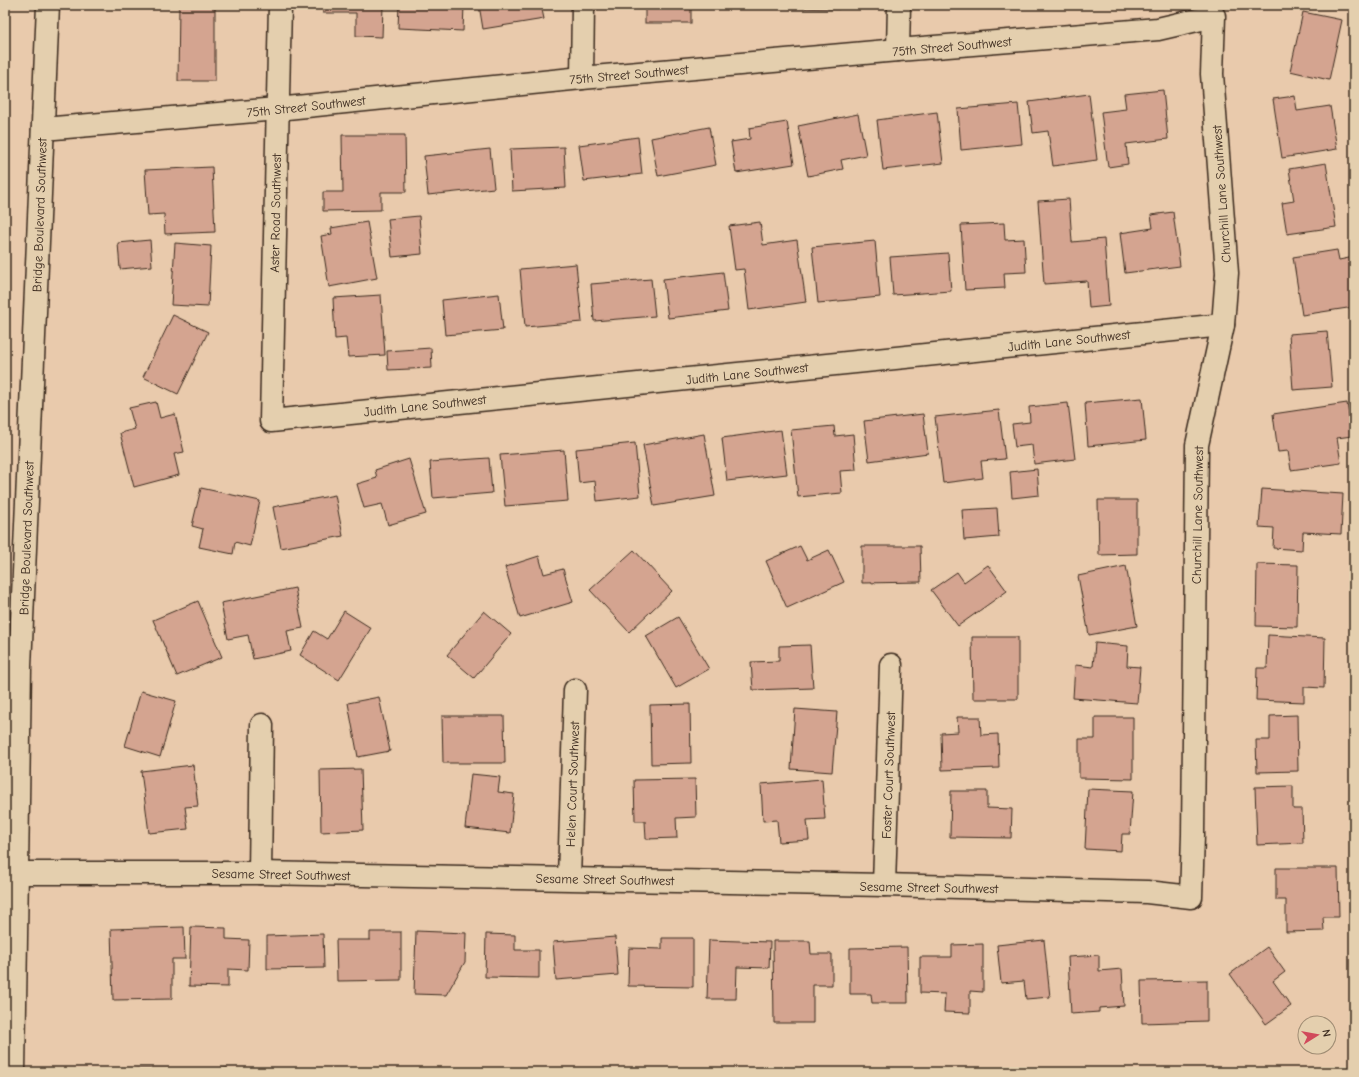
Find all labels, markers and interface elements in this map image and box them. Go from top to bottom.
street label: 75th Street Southwest [892,34,1014,59]
street label: 75th Street Southwest [569,62,691,87]
street label: 75th Street Southwest [246,93,368,120]
street label: Churchill Lane Southwest [1209,123,1234,263]
street label: Bridge Boulevard Southwest [29,136,50,292]
street label: Aster Road Southwest [267,152,284,273]
street label: Judith Lane Southwest [1007,326,1132,354]
street label: Judith Lane Southwest [685,359,810,387]
street label: Judith Lane Southwest [363,391,488,419]
street label: Churchill Lane Southwest [1189,445,1206,584]
street label: Bridge Boulevard Southwest [16,459,37,615]
street label: Foster Court Southwest [879,710,898,839]
street label: Helen Court Southwest [563,719,582,847]
street label: Sesame Street Southwest [211,866,352,883]
street label: Sesame Street Southwest [535,871,676,888]
street label: Sesame Street Southwest [859,879,1000,896]
north arrow [1297,1015,1337,1055]
text: N [1319,1028,1333,1038]

